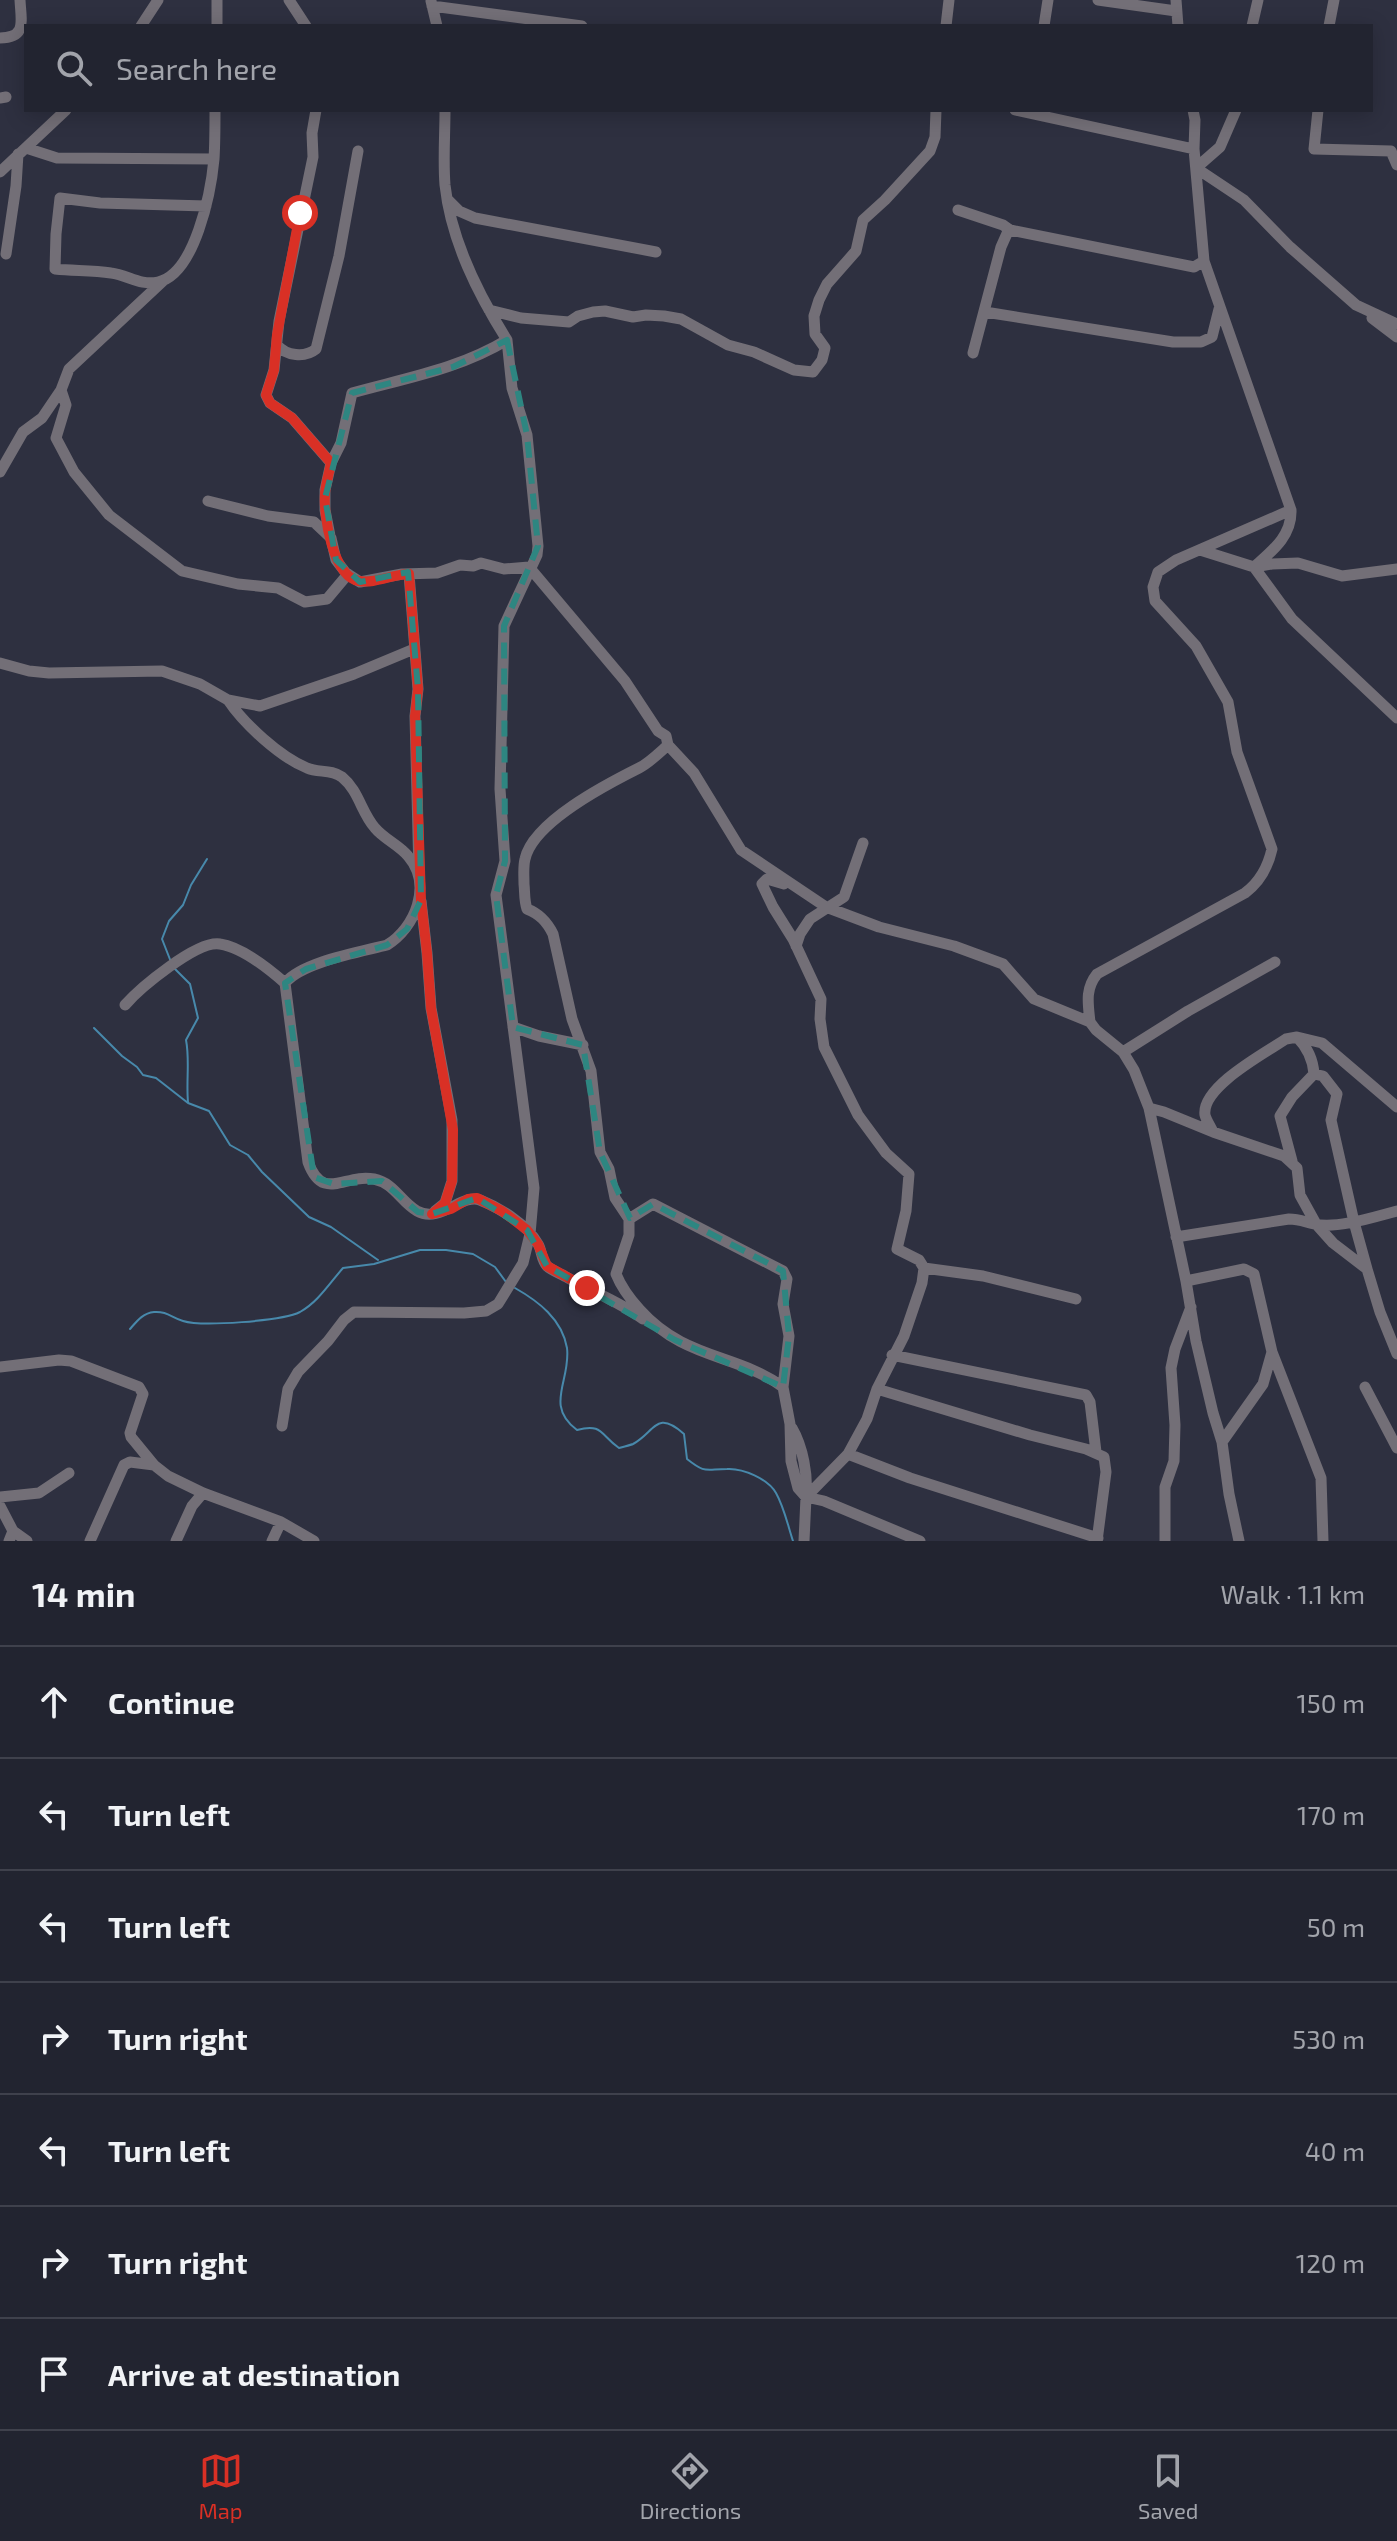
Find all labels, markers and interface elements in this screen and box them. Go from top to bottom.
search box [24,24,1373,112]
icon: search [52,46,96,90]
text: Search here [116,50,277,86]
route start [282,195,318,231]
route end [569,1270,605,1306]
text: 14 min [32,1573,135,1614]
text: Walk · 1.1 km [1221,1578,1365,1609]
icon: ahead [32,1680,76,1724]
text: Continue [108,1684,235,1720]
text: 150 m [1296,1687,1365,1718]
icon: left [32,1792,76,1836]
text: Turn left [108,1796,230,1832]
text: 170 m [1297,1799,1365,1830]
icon: left [32,1904,76,1948]
text: Turn left [108,1908,230,1944]
text: 50 m [1307,1911,1365,1942]
icon: right [32,2016,76,2060]
text: Turn right [108,2020,248,2056]
text: 530 m [1292,2023,1365,2054]
icon: left [32,2128,76,2172]
text: Turn left [108,2132,230,2168]
text: 40 m [1305,2135,1365,2166]
icon: right [32,2240,76,2284]
text: Turn right [108,2244,248,2280]
text: 120 m [1296,2247,1365,2278]
icon: arrive [32,2352,76,2396]
text: Arrive at destination [108,2356,400,2392]
tab: Map [199,2449,243,2523]
tab: Directions [640,2449,741,2523]
tab: Saved [1138,2449,1198,2523]

